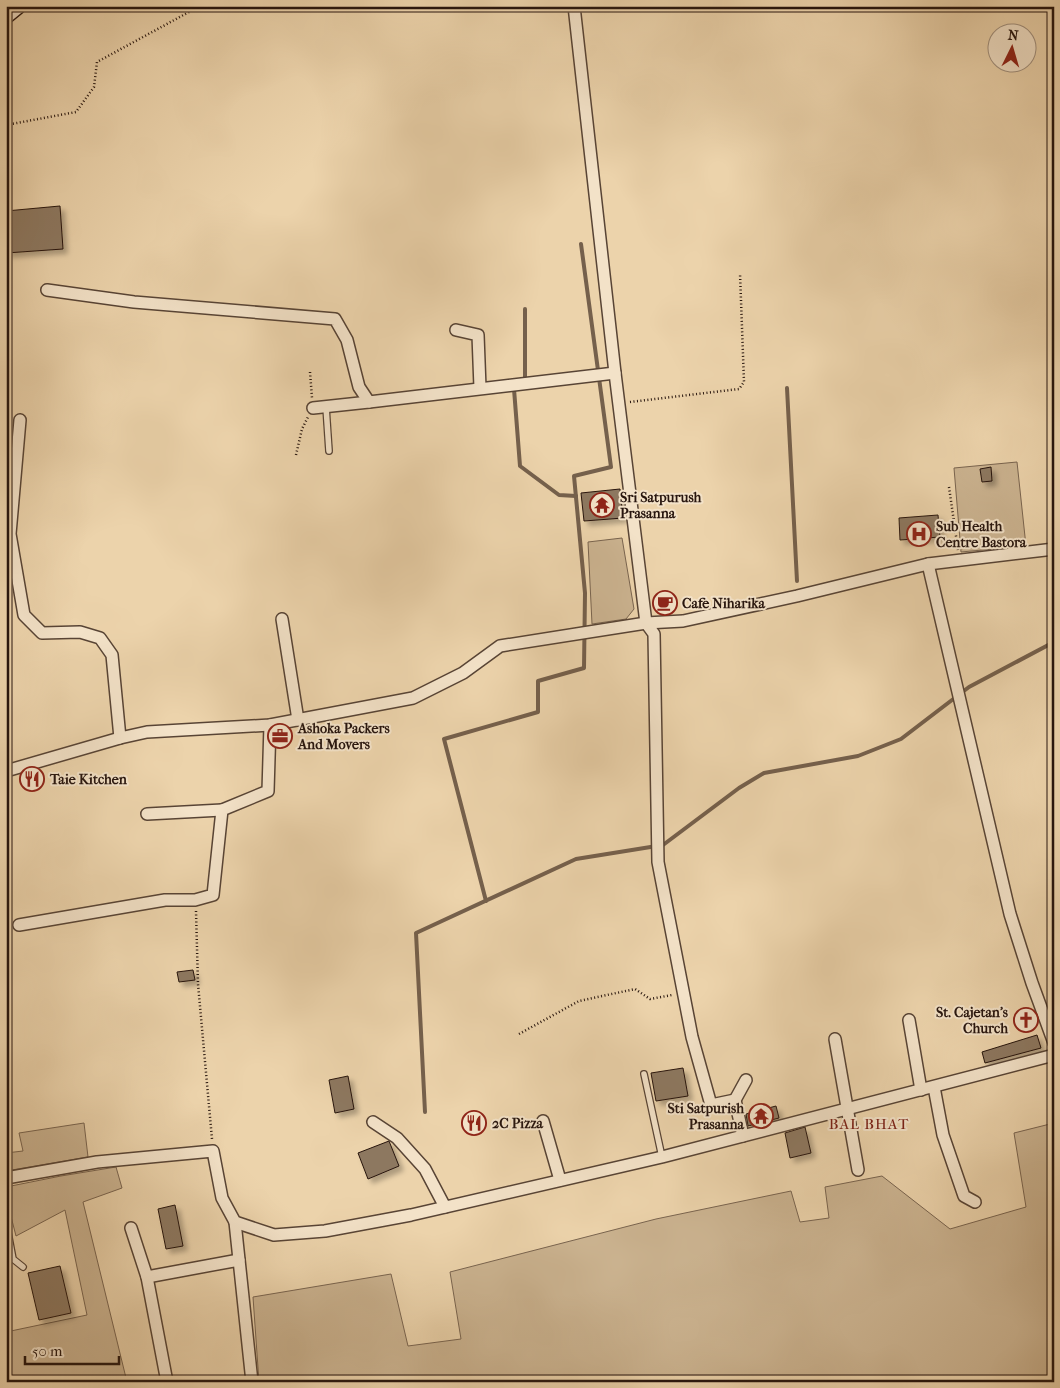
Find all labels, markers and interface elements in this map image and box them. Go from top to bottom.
north arrow [988,22,1038,72]
text: N [1007,27,1019,45]
place label: Sri Satpurush Prasanna [620,489,703,522]
temple icon: Sri Satpurush Prasanna [589,492,615,518]
place label: Sub Health Centre Bastora [936,518,1027,551]
hospital icon: Sub Health Centre Bastora [906,521,932,547]
cafe icon: Cafe Niharika [652,590,678,616]
place label: Cafe Niharika [682,595,765,612]
place label: Ashoka Packers And Movers [297,720,390,753]
office icon: Ashoka Packers And Movers [267,723,293,749]
restaurant icon: Taie Kitchen [19,766,45,792]
place label: Taie Kitchen [49,771,128,788]
place label: St. Cajetan’s Church [936,1004,1009,1037]
church icon: St. Cajetan’s Church [1013,1007,1039,1033]
place label: Sti Satpurish Prasanna [667,1100,745,1133]
temple icon: Sti Satpurish Prasanna [748,1103,774,1129]
restaurant icon: 2C Pizza [461,1110,487,1136]
place label: 2C Pizza [492,1115,544,1132]
district label: BAL BHAT [829,1115,909,1133]
scale bar [25,1333,119,1365]
text: 50 m [32,1342,63,1360]

